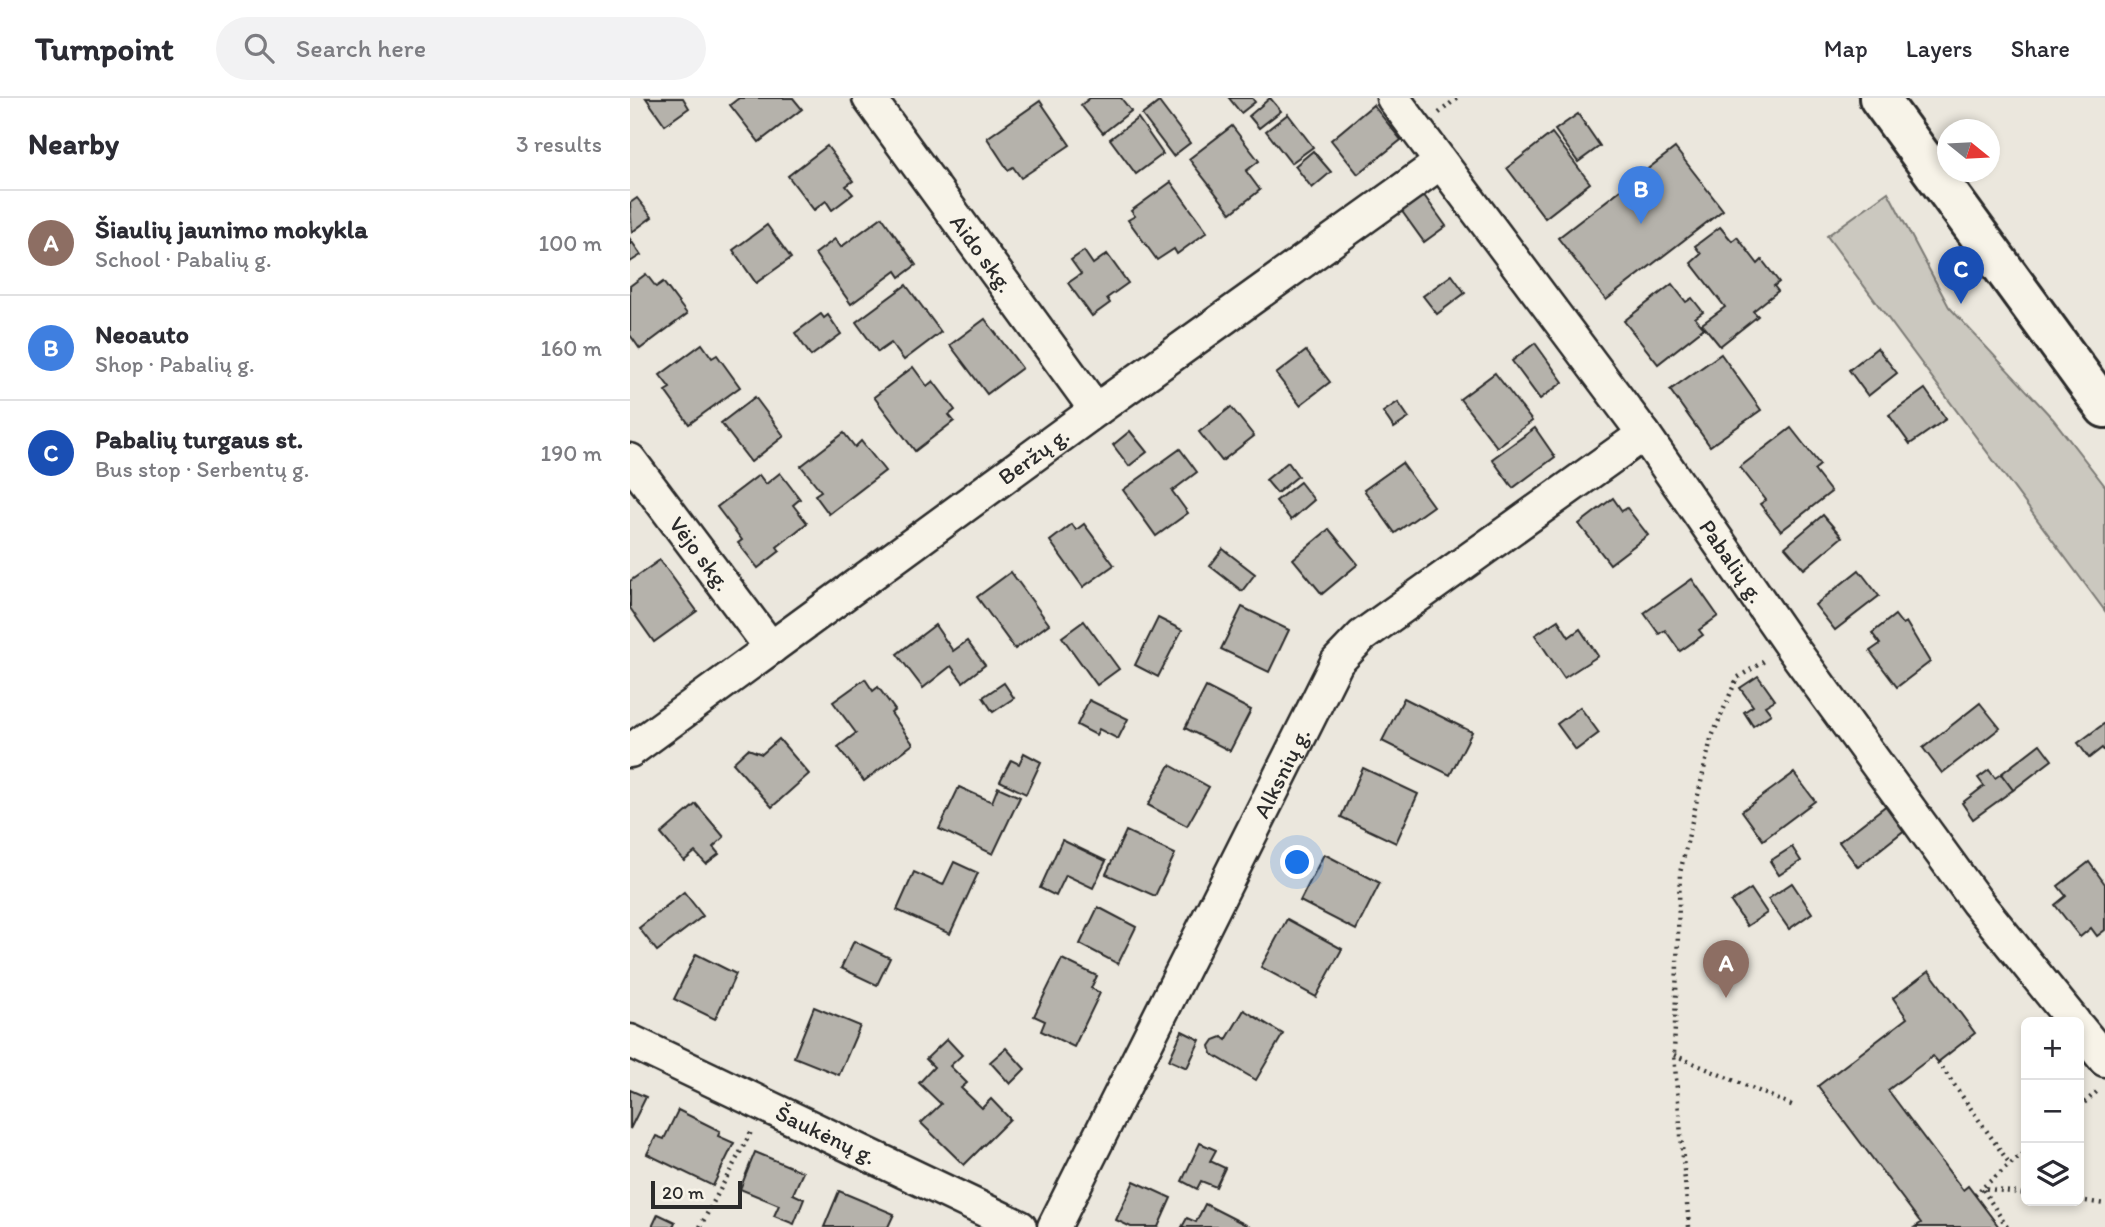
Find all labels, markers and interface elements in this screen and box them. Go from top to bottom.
search box [216,17,706,80]
text: Turnpoint [35,29,174,68]
icon: search [240,29,278,67]
text: Search here [296,32,426,64]
text: Map [1824,34,1868,63]
text: Layers [1906,34,1973,63]
text: Share [2011,34,2070,63]
north arrow [1937,119,2000,182]
text: Nearby [28,125,119,162]
text: 3 results [516,130,602,158]
pin: B [1618,166,1664,224]
street label: Aido skg. [944,209,1020,298]
text: Šiaulių jaunimo mokykla [95,213,368,245]
text: A [44,229,58,257]
text: 100 m [538,229,602,257]
text: School · Pabalių g. [95,245,272,273]
pin: C [1938,246,1984,304]
text: Neoauto [95,318,189,350]
text: B [44,334,58,362]
text: 160 m [540,334,602,362]
text: Shop · Pabalių g. [95,350,255,378]
street label: Beržų g. [993,421,1074,491]
text: Pabalių turgaus st. [95,423,303,455]
text: C [44,439,58,467]
text: 190 m [541,439,602,467]
text: Bus stop · Serbentų g. [95,455,309,483]
street label: Vėjo skg. [663,511,737,596]
street label: Pabalių g. [1693,514,1771,608]
street label: Alksnių g. [1247,723,1316,823]
your location [1280,845,1314,879]
pin: A [1703,940,1749,998]
map controls [2021,1017,2084,1206]
button: + [2021,1017,2084,1080]
button: − [2021,1080,2084,1143]
street label: Šaukėnų g. [771,1099,881,1170]
button: layers [2021,1143,2084,1206]
scale bar [651,1178,742,1210]
text: 20 m [662,1181,704,1204]

